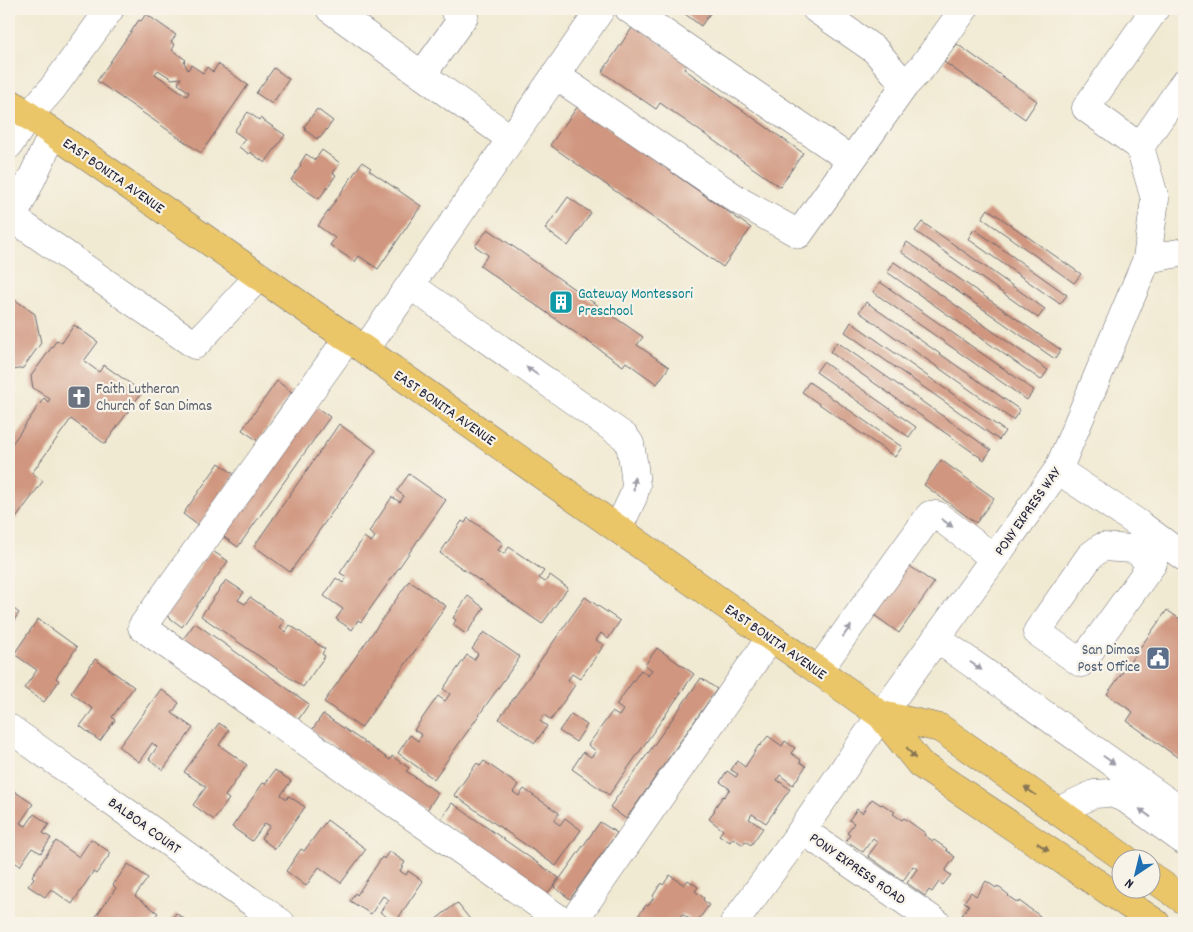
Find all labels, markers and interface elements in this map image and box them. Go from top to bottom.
street label: EAST BONITA AVENUE [57,133,169,220]
place label: Gateway Montessori Preschool [578,284,693,323]
building icon: Gateway Montessori Preschool [548,289,574,315]
street label: EAST BONITA AVENUE [388,365,500,452]
one-way arrow [525,366,539,376]
place label: Faith Lutheran Church of San Dimas [96,379,212,418]
church icon: Faith Lutheran Church of San Dimas [66,384,92,410]
street label: PONY EXPRESS WAY [990,463,1068,561]
one-way arrow [631,475,639,491]
one-way arrow [940,518,954,528]
street label: EAST BONITA AVENUE [719,599,831,686]
one-way arrow [842,624,852,638]
place label: San Dimas Post Office [1078,640,1140,679]
public building icon: San Dimas Post Office [1145,645,1171,671]
one-way arrow [969,661,983,671]
one-way arrow [905,746,916,759]
one-way arrow [1102,755,1116,765]
one-way arrow [1023,786,1037,796]
street label: BALBOA COURT [103,793,185,861]
one-way arrow [1138,808,1152,818]
street label: PONY EXPRESS ROAD [804,828,910,911]
one-way arrow [1036,842,1050,852]
north arrow [1110,850,1160,900]
text: N [1121,873,1138,893]

